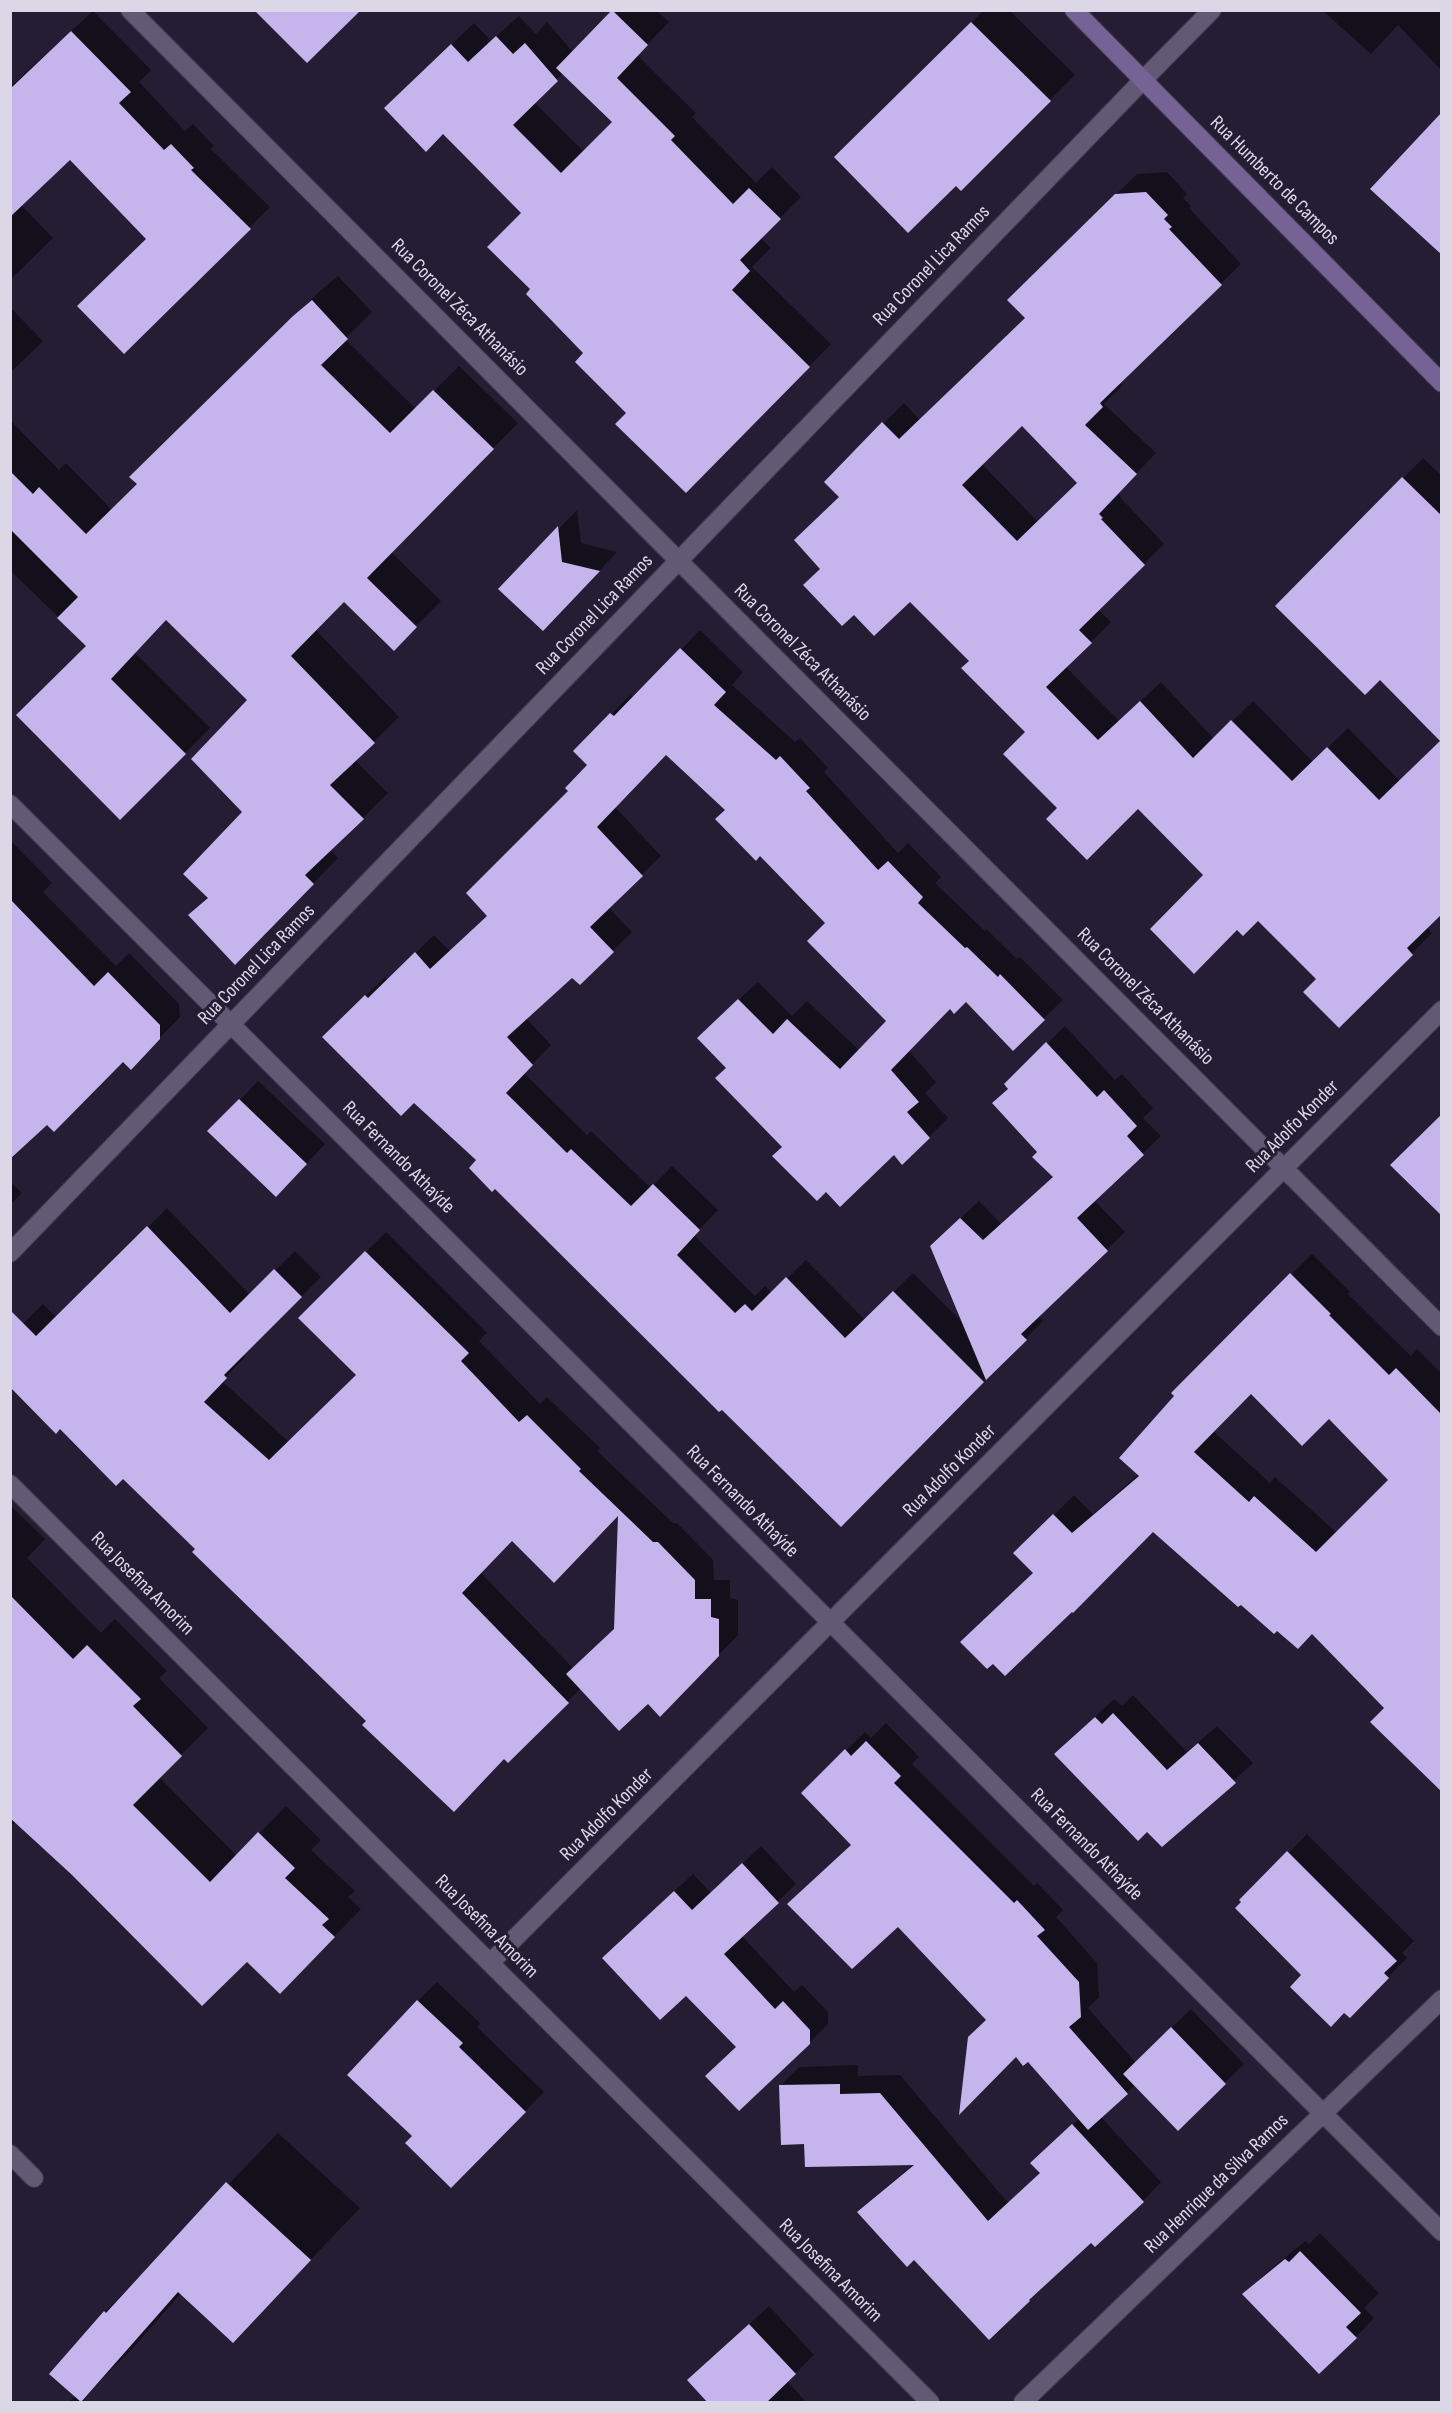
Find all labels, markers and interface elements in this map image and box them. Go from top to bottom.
street label: Rua Humberto de Campos [1204,111,1344,251]
street label: Rua Coronel Lica Ramos [868,201,996,331]
street label: Rua Coronel Zéca Athanásio [385,234,533,382]
street label: Rua Coronel Lica Ramos [531,550,659,680]
street label: Rua Coronel Zéca Athanásio [728,579,876,727]
street label: Rua Coronel Lica Ramos [193,900,321,1030]
street label: Rua Coronel Zéca Athanásio [1071,923,1219,1071]
street label: Rua Adolfo Konder [1242,1076,1344,1178]
street label: Rua Fernando Athaýde [337,1097,459,1219]
street label: Rua Adolfo Konder [899,1420,1001,1522]
street label: Rua Fernando Athaýde [681,1441,803,1563]
street label: Rua Josefina Amorim [85,1527,199,1641]
street label: Rua Adolfo Konder [556,1764,658,1866]
street label: Rua Fernando Athaýde [1025,1784,1147,1906]
street label: Rua Josefina Amorim [429,1870,543,1984]
street label: Rua Henrique da Silva Ramos [1140,2109,1294,2259]
street label: Rua Josefina Amorim [773,2214,887,2328]

